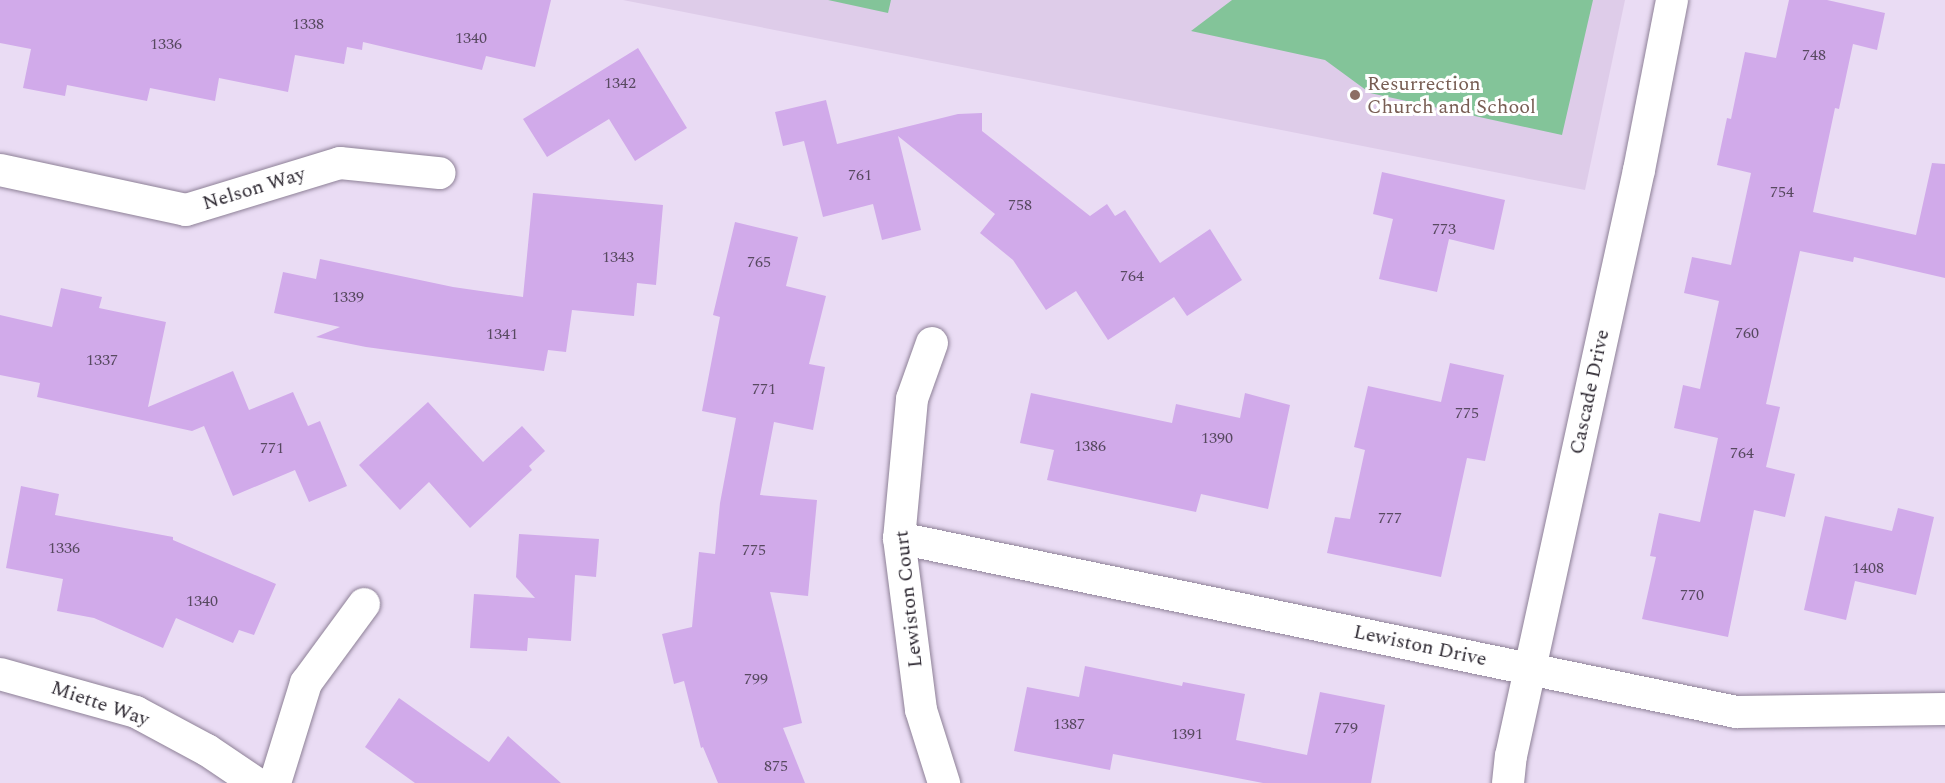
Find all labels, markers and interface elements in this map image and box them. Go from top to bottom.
house number: 1338 [292,14,324,34]
house number: 1340 [455,28,487,48]
house number: 1336 [150,34,182,54]
house number: 748 [1802,45,1826,65]
place label: Resurrection Church and School [1367,72,1536,119]
house number: 1342 [604,73,636,93]
marker: Resurrection Church and School [1348,88,1362,102]
street label: Nelson Way [200,162,308,216]
house number: 761 [848,165,872,185]
house number: 754 [1770,182,1794,202]
house number: 758 [1008,195,1032,215]
house number: 773 [1432,219,1456,239]
house number: 1343 [602,247,634,267]
house number: 765 [747,252,771,272]
house number: 764 [1120,266,1144,286]
house number: 1339 [332,287,364,307]
house number: 760 [1735,323,1759,343]
house number: 1341 [486,324,518,344]
street label: Cascade Drive [1565,327,1615,457]
house number: 1337 [86,350,118,370]
house number: 771 [752,379,776,399]
house number: 775 [1455,403,1479,423]
house number: 1390 [1201,428,1233,448]
house number: 1386 [1074,436,1106,456]
house number: 771 [260,438,284,458]
house number: 764 [1730,443,1754,463]
house number: 777 [1378,508,1402,528]
street label: Lewiston Court [890,529,928,669]
house number: 1336 [48,538,80,558]
house number: 775 [742,540,766,560]
house number: 1408 [1852,558,1884,578]
house number: 770 [1680,585,1704,605]
house number: 1340 [186,591,218,611]
street label: Lewiston Drive [1351,620,1489,672]
house number: 799 [744,669,768,689]
street label: Miette Way [48,676,152,732]
house number: 1387 [1053,714,1085,734]
house number: 779 [1334,718,1358,738]
house number: 1391 [1171,724,1203,744]
house number: 875 [764,756,788,776]

